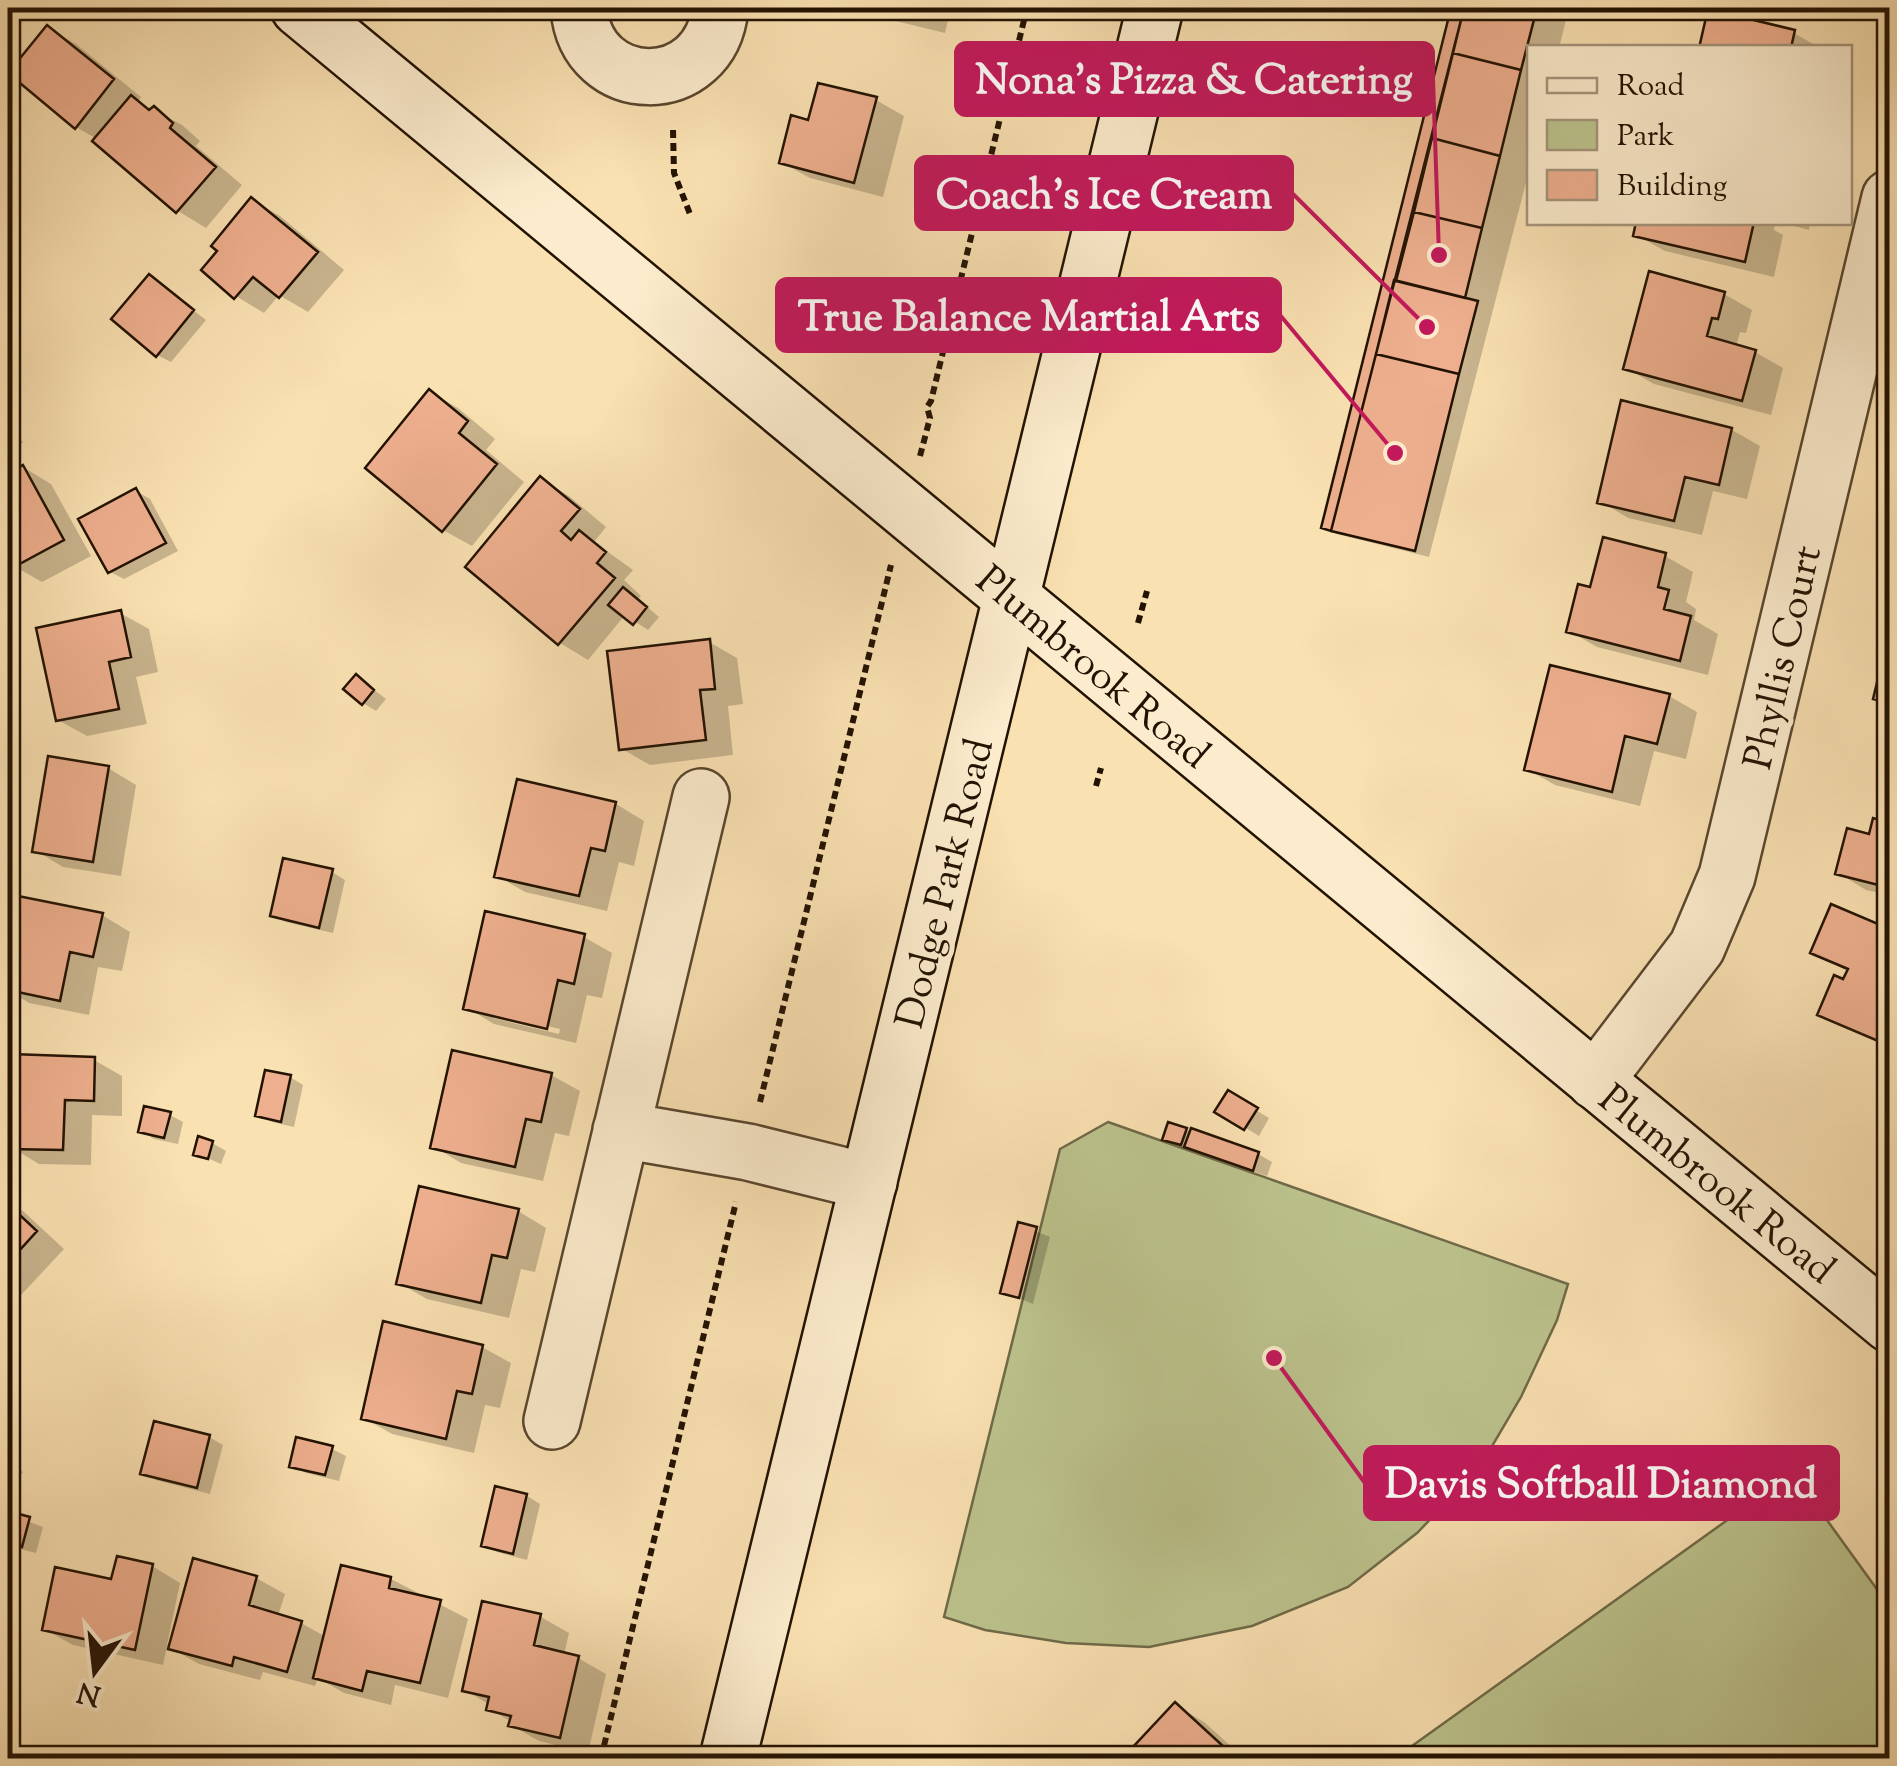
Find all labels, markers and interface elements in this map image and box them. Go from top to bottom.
callout: Nona's Pizza & Catering [956,43,1433,115]
legend [1527,45,1852,225]
text: Nona's Pizza & Catering [975,53,1413,113]
text: Road [1617,66,1684,109]
text: Park [1617,116,1674,159]
callout: Coach's Ice Cream [916,157,1292,229]
text: Building [1617,166,1727,209]
text: Coach's Ice Cream [936,168,1273,228]
callout: True Balance Martial Arts [777,279,1280,351]
text: True Balance Martial Arts [798,290,1260,350]
street label: Phyllis Court [1732,540,1839,776]
street label: Plumbrook Road [962,554,1220,784]
street label: Dodge Park Road [884,733,1011,1035]
street label: Plumbrook Road [1585,1073,1846,1300]
callout: Davis Softball Diamond [1365,1447,1838,1519]
text: Davis Softball Diamond [1385,1457,1818,1517]
north arrow [45,1621,145,1721]
text: N [73,1670,105,1714]

